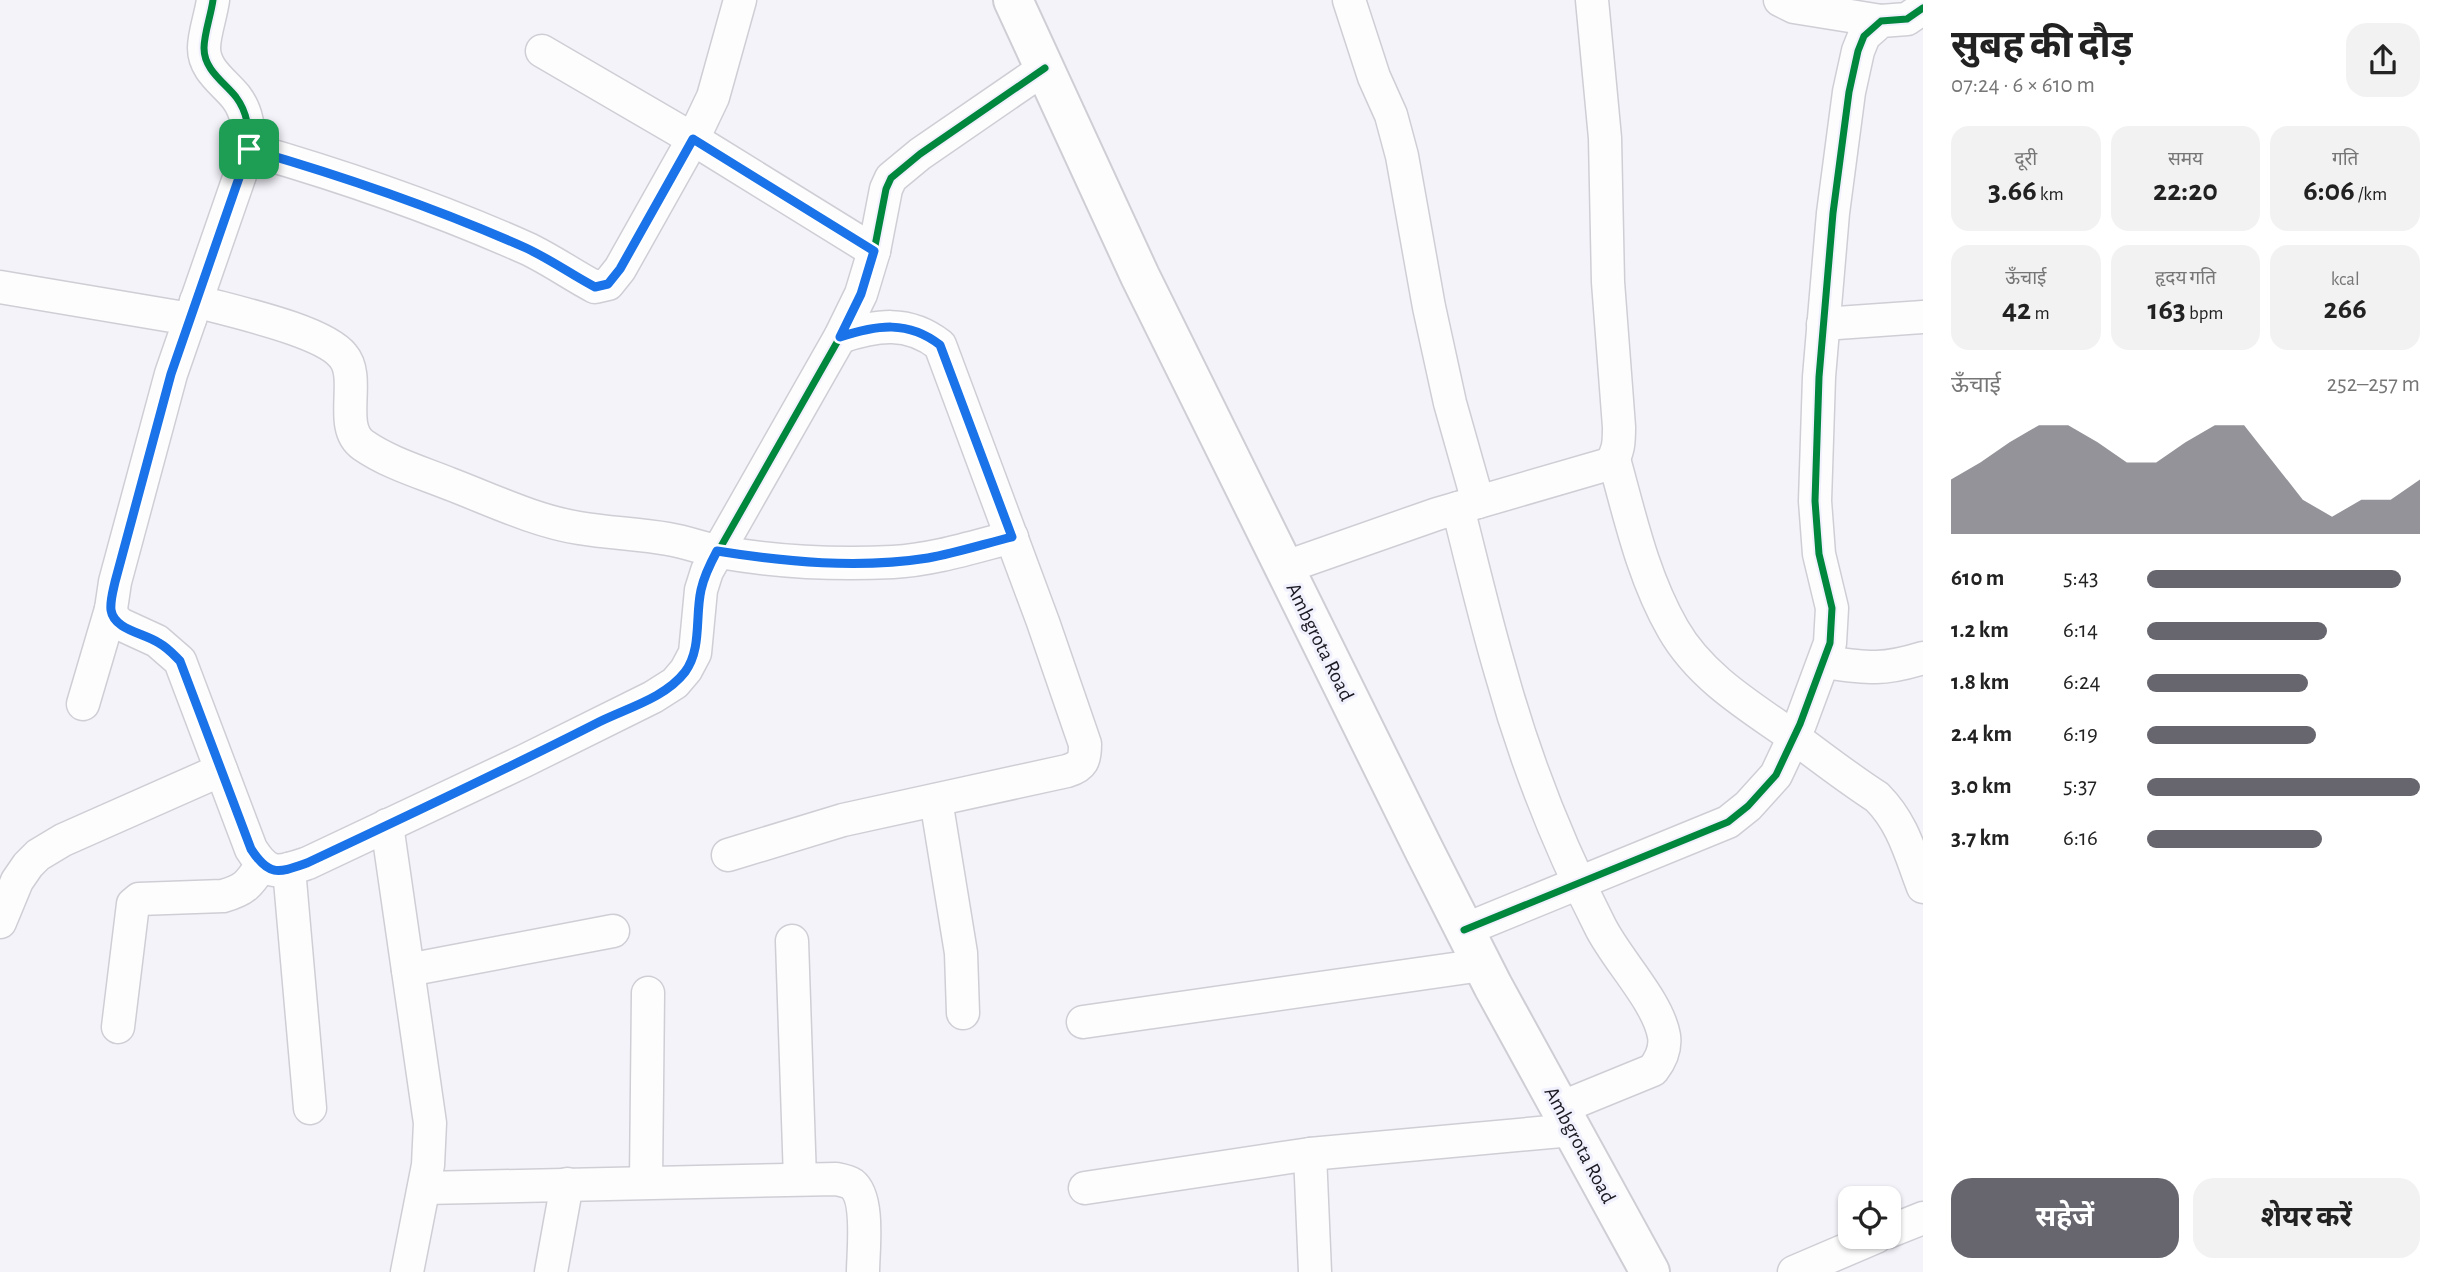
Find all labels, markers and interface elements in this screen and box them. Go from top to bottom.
button: share [2346,23,2420,97]
text: सुबह की दौड़ [1951,27,2132,65]
text: 07:24 · 6 × 610 m [1951,74,2095,97]
pin [219,119,279,179]
icon: arrive [230,130,268,168]
text: दूरी [2014,150,2037,169]
text: समय [2168,150,2203,169]
text: गति [2332,150,2358,169]
text: 3.66 [1988,176,2037,206]
text: 22:20 [2153,176,2218,206]
text: 6:06 [2303,176,2355,206]
text: km [2037,185,2064,204]
text: /km [2355,185,2387,204]
text: ऊँचाई [2005,269,2046,288]
text: हृदय गति [2155,269,2216,288]
text: kcal [2331,270,2360,289]
text: 266 [2324,294,2367,324]
text: 42 [2002,295,2031,325]
text: 163 [2148,295,2186,325]
text: m [2031,304,2050,323]
text: bpm [2186,304,2223,323]
text: 252–257 m [2327,373,2420,396]
text: ऊँचाई [1951,374,2001,397]
text: 610 m [1951,567,2004,590]
text: 5:43 [2063,567,2098,590]
street label: Ambgrota Road [1282,580,1358,704]
text: 1.2 km [1951,619,2009,642]
text: 6:14 [2063,619,2098,642]
text: 1.8 km [1951,671,2009,694]
text: 6:24 [2063,671,2101,694]
text: 2.4 km [1951,723,2012,746]
text: 6:19 [2063,723,2098,746]
text: 3.0 km [1951,775,2012,798]
text: 5:37 [2063,775,2097,798]
text: 3.7 km [1951,827,2010,850]
text: 6:16 [2063,827,2098,850]
street label: Ambgrota Road [1541,1083,1619,1207]
button: सहेजें [1951,1178,2179,1258]
button: शेयर करें [2193,1178,2420,1258]
map controls [1838,1186,1901,1249]
button: locate [1838,1186,1901,1249]

